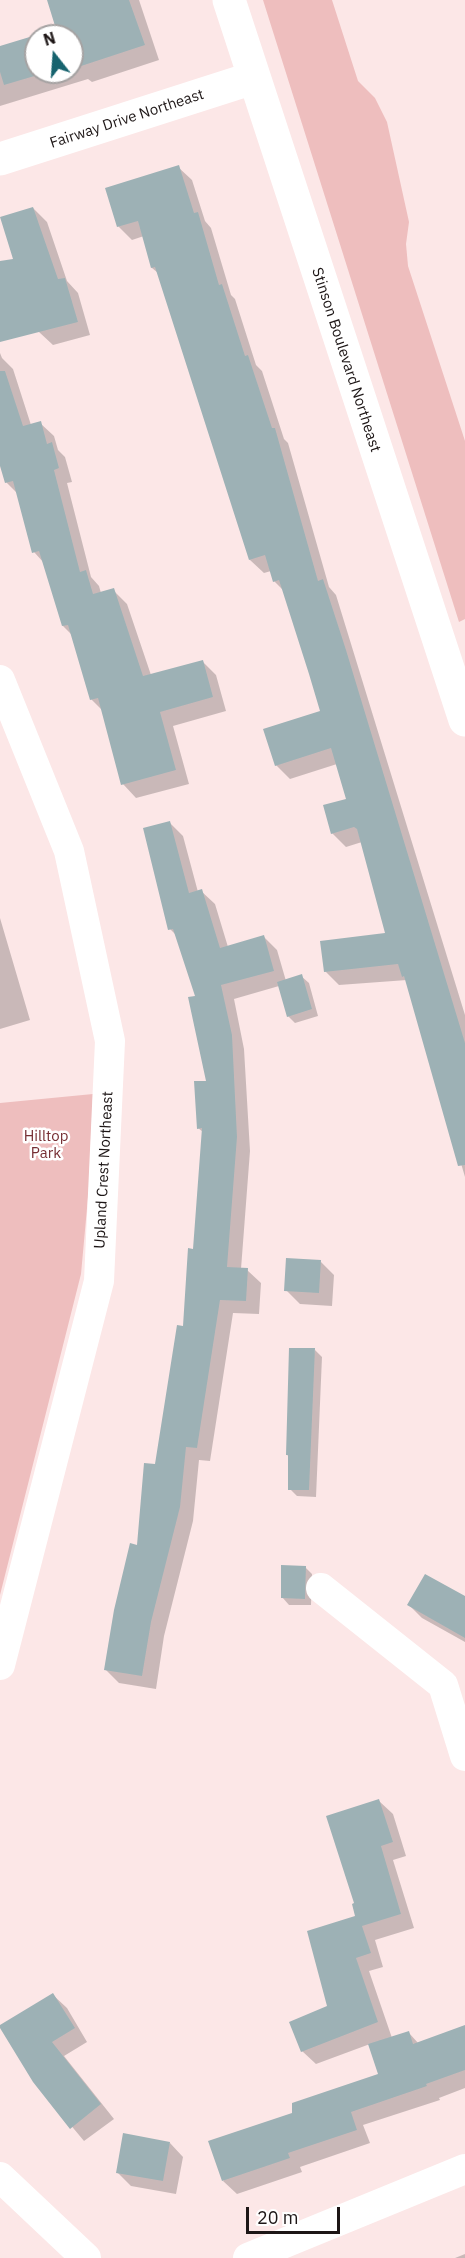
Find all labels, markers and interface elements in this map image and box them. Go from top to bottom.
north arrow [24,24,84,84]
text: N [41,27,58,50]
street label: Fairway Drive Northeast [48,86,206,152]
street label: Stinson Boulevard Northeast [308,265,384,455]
street label: Upland Crest Northeast [91,1091,117,1249]
park label: Hilltop Park [24,1128,68,1163]
scale bar [249,2195,344,2233]
text: 20 m [257,2206,299,2229]

